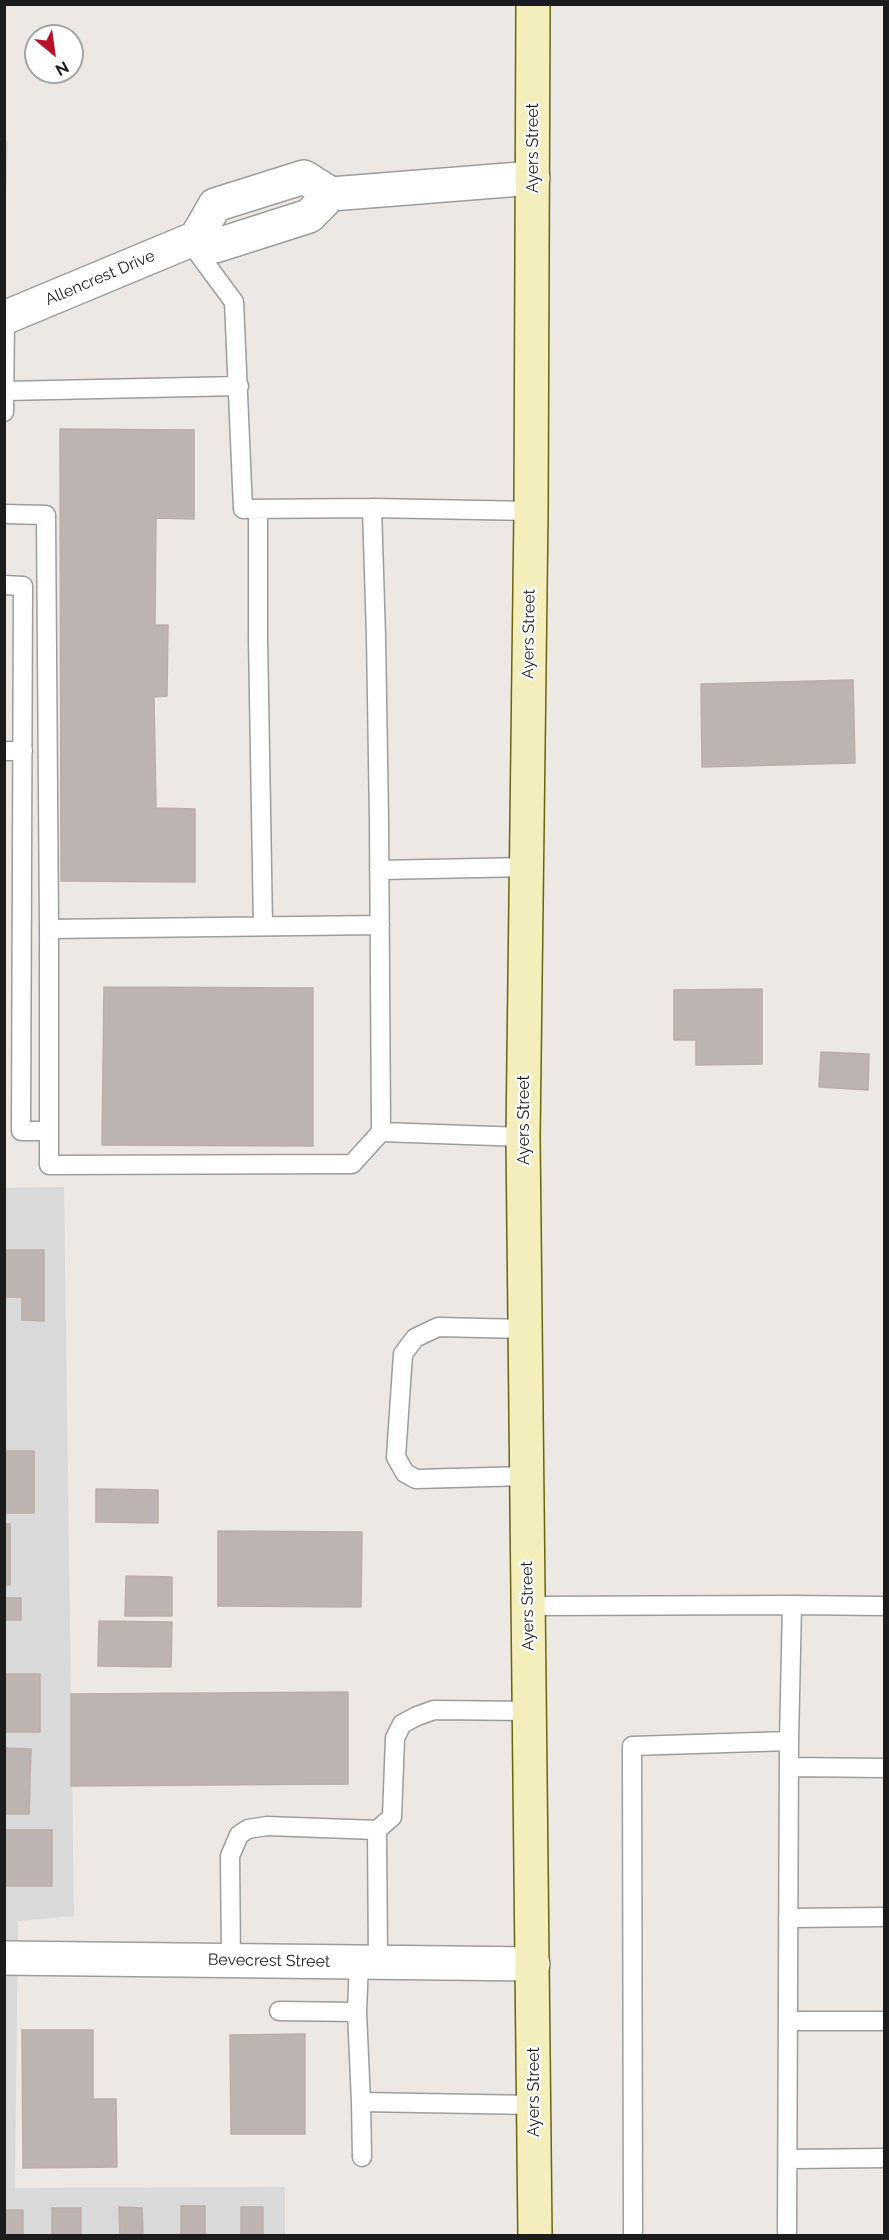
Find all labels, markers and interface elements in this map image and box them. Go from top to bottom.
north arrow [24,24,84,84]
text: N [52,57,72,80]
street label: Ayers Street [523,103,543,193]
street label: Allencrest Drive [42,246,158,310]
street label: Ayers Street [519,589,539,679]
street label: Ayers Street [514,1075,534,1165]
street label: Ayers Street [518,1561,538,1651]
street label: Bevecrest Street [208,1950,330,1972]
street label: Ayers Street [524,2047,544,2137]

